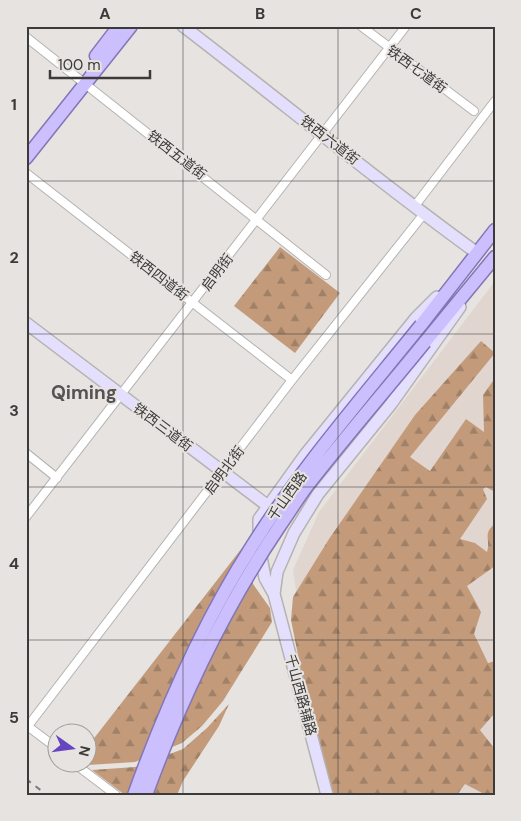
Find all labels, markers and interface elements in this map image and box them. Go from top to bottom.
text: A [99,3,111,24]
text: B [255,3,265,24]
text: C [410,3,422,24]
street label: 铁西七道街 [383,41,451,97]
scale bar [50,48,150,80]
text: 100 m [58,55,101,75]
text: 1 [11,94,17,115]
street label: 铁西六道街 [297,111,363,169]
street label: 铁西五道街 [144,126,210,184]
text: 2 [9,247,19,268]
street label: 铁西四道街 [126,247,192,305]
street label: 启明街 [197,250,237,294]
district label: Qiming [51,380,117,405]
street label: 铁西三道街 [130,399,196,455]
text: 3 [9,400,19,421]
street label: 启明北街 [200,442,248,498]
street label: 千山西路 [264,468,310,524]
text: 4 [9,553,19,574]
street label: 千山西路辅路 [281,652,321,738]
text: 5 [9,707,19,728]
north arrow [48,724,98,774]
text: N [75,744,95,758]

